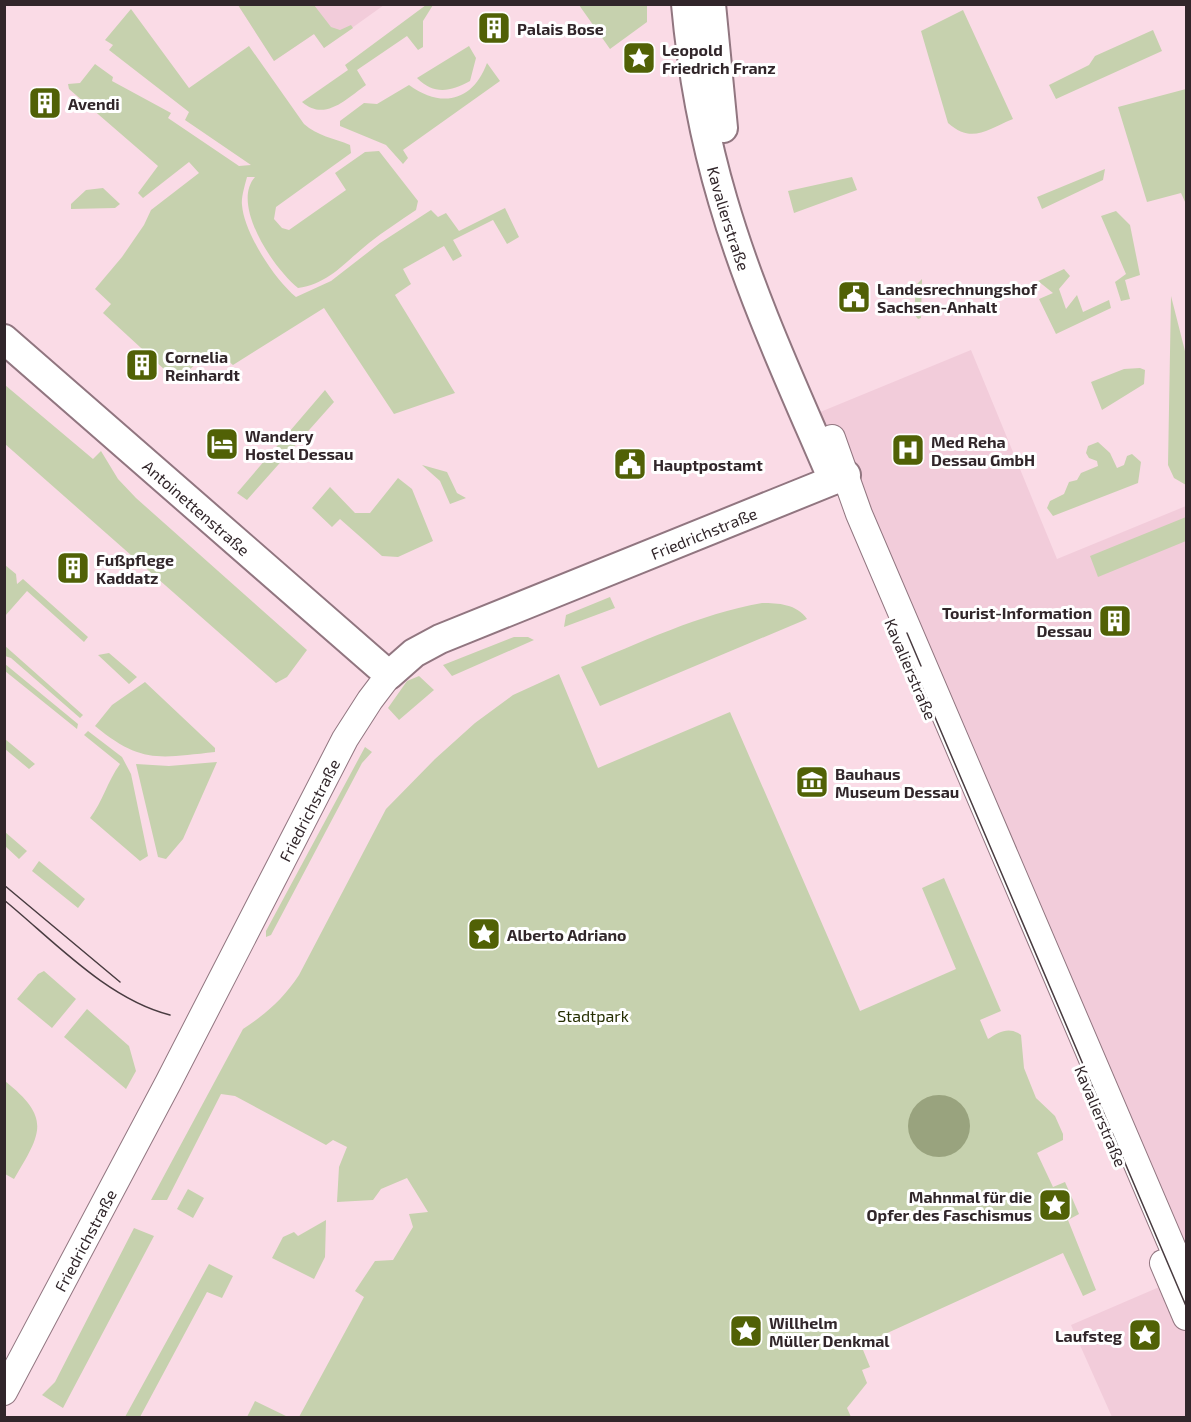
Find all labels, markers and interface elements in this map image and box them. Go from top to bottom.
building icon: Palais Bose [476,10,512,46]
place label: Palais Bose [517,19,604,38]
place icon: Leopold Friedrich Franz [621,40,657,76]
place label: Leopold Friedrich Franz [662,40,776,77]
building icon: Avendi [27,85,63,121]
place label: Avendi [68,94,120,113]
street label: Kavalierstraße [704,164,754,273]
public building icon: Landesrechnungshof Sachsen-Anhalt [836,279,872,315]
place label: Landesrechnungshof Sachsen-Anhalt [877,279,1037,316]
building icon: Cornelia Reinhardt [124,347,160,383]
place label: Cornelia Reinhardt [165,347,240,384]
hotel icon: Wandery Hostel Dessau [204,426,240,462]
place label: Wandery Hostel Dessau [245,426,353,463]
hospital icon: Med Reha Dessau GmbH [890,432,926,468]
place label: Med Reha Dessau GmbH [931,432,1035,469]
public building icon: Hauptpostamt [612,446,648,482]
place label: Hauptpostamt [653,455,763,474]
street label: Antoinettenstraße [140,456,254,559]
street label: Friedrichstraße [648,503,759,563]
building icon: Fußpflege Kaddatz [55,550,91,586]
place label: Fußpflege Kaddatz [96,550,174,587]
place label: Tourist-Information Dessau [942,603,1092,640]
building icon: Tourist-Information Dessau [1097,603,1133,639]
street label: Kavalierstraße [881,616,941,722]
street label: Friedrichstraße [274,755,343,864]
museum icon: Bauhaus Museum Dessau [794,764,830,800]
place label: Bauhaus Museum Dessau [835,764,959,801]
place icon: Alberto Adriano [466,916,502,952]
place label: Alberto Adriano [507,925,627,944]
park label: Stadtpark [557,1006,629,1025]
street label: Kavalierstraße [1071,1063,1131,1169]
street label: Friedrichstraße [50,1186,119,1294]
place label: Mahnmal für die Opfer des Faschismus [867,1187,1032,1224]
place icon: Mahnmal für die Opfer des Faschismus [1037,1187,1073,1223]
place icon: Willhelm Müller Denkmal [728,1313,764,1349]
place label: Willhelm Müller Denkmal [769,1313,890,1350]
place icon: Laufsteg [1127,1317,1163,1353]
place label: Laufsteg [1055,1326,1123,1345]

